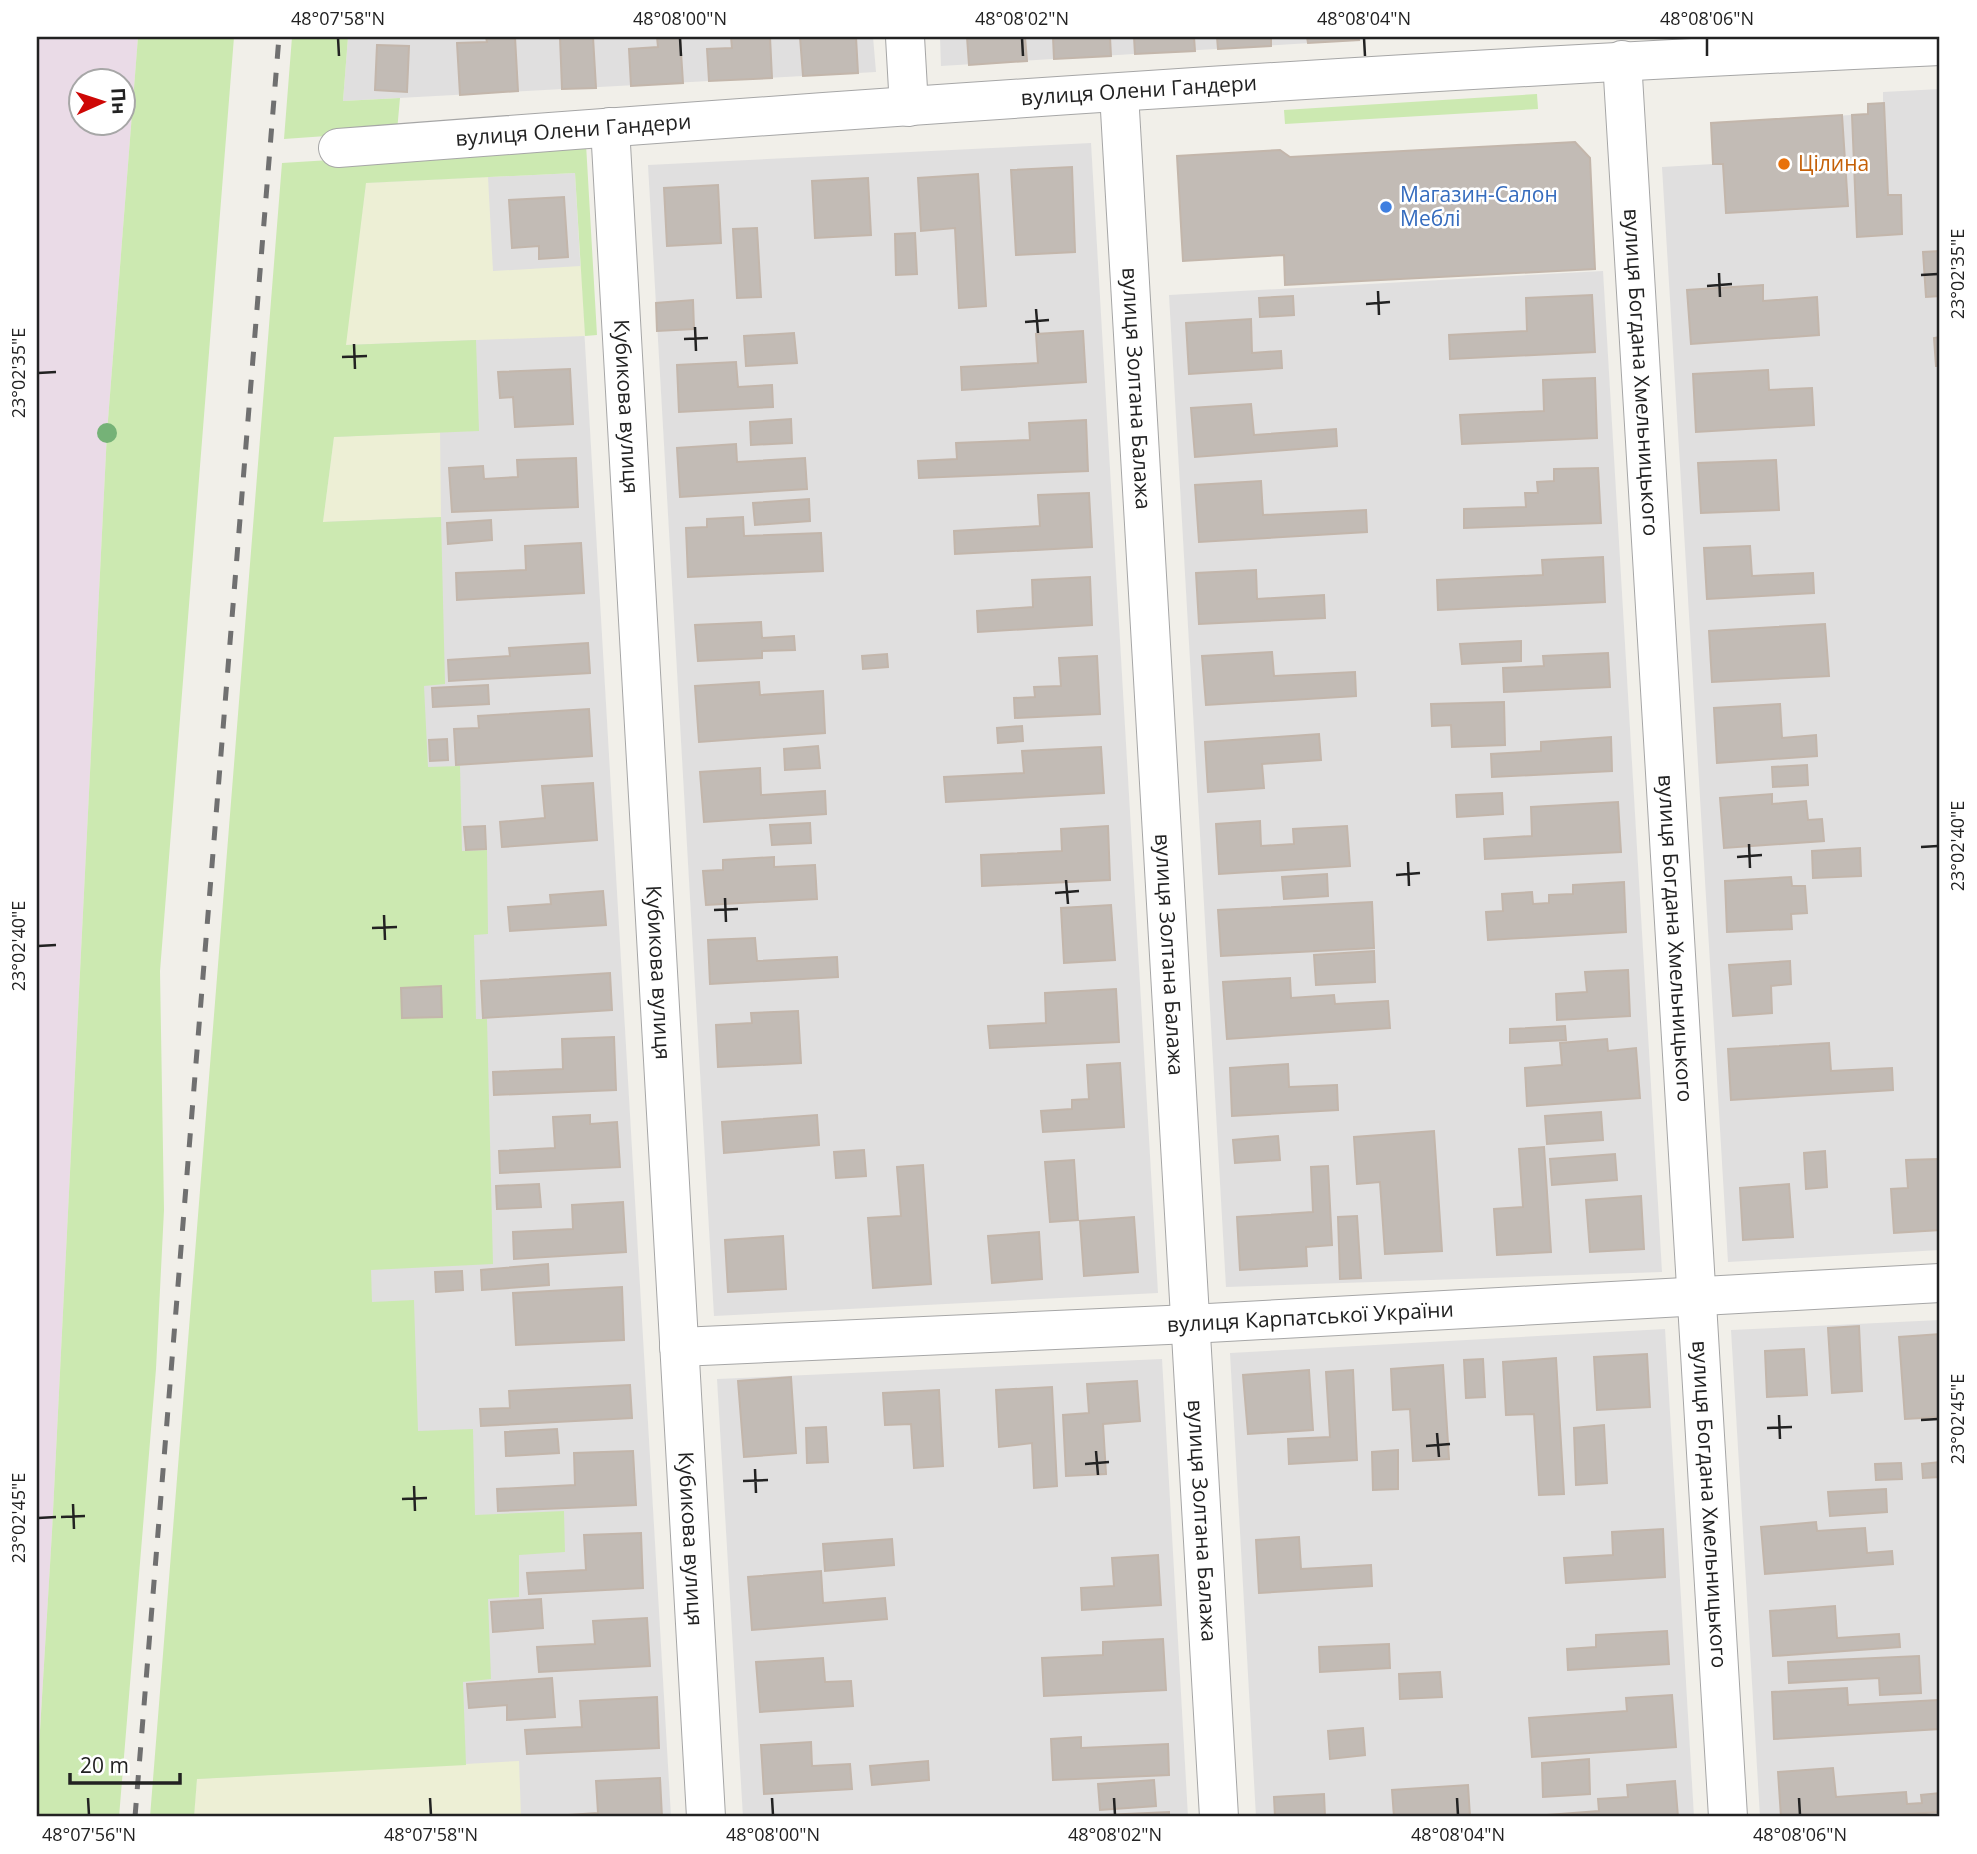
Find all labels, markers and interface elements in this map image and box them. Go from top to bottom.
text: 48°07'58"N [291,6,385,30]
text: 48°08'00"N [633,6,727,30]
text: 48°08'02"N [975,6,1069,30]
text: 48°08'04"N [1317,6,1411,30]
text: 48°08'06"N [1660,6,1754,30]
north arrow [66,66,136,136]
street label: вулиця Олени Гандери [1020,68,1258,111]
text: Пн [105,87,133,115]
street label: вулиця Олени Гандери [454,107,692,152]
place label: Цілина [1798,149,1869,177]
marker: Цілина [1776,156,1792,172]
place label: Магазин-Салон Меблі [1400,180,1558,232]
marker: Магазин-Салон Меблі [1378,199,1394,215]
street label: вулиця Богдана Хмельницького [1618,208,1666,537]
text: 23°02'35"E [1945,229,1969,319]
street label: вулиця Золтана Балажа [1116,267,1158,510]
street label: Кубикова вулиця [608,318,646,494]
text: 23°02'35"E [6,328,30,418]
street label: вулиця Богдана Хмельницького [1652,774,1700,1103]
text: 23°02'40"E [1945,801,1969,891]
street label: вулиця Золтана Балажа [1149,833,1191,1076]
street label: Кубикова вулиця [640,885,678,1061]
text: 23°02'40"E [6,901,30,991]
street label: вулиця Карпатської України [1166,1295,1454,1338]
street label: вулиця Богдана Хмельницького [1686,1340,1734,1669]
text: 23°02'45"E [1945,1374,1969,1464]
street label: вулиця Золтана Балажа [1182,1399,1224,1642]
street label: Кубикова вулиця [672,1451,710,1627]
text: 23°02'45"E [6,1473,30,1563]
scale bar [70,1742,180,1786]
text: 20 m [80,1751,129,1779]
text: 48°07'56"N [42,1822,136,1846]
text: 48°07'58"N [384,1822,478,1846]
text: 48°08'00"N [726,1822,820,1846]
text: 48°08'02"N [1068,1822,1162,1846]
text: 48°08'04"N [1411,1822,1505,1846]
text: 48°08'06"N [1753,1822,1847,1846]

